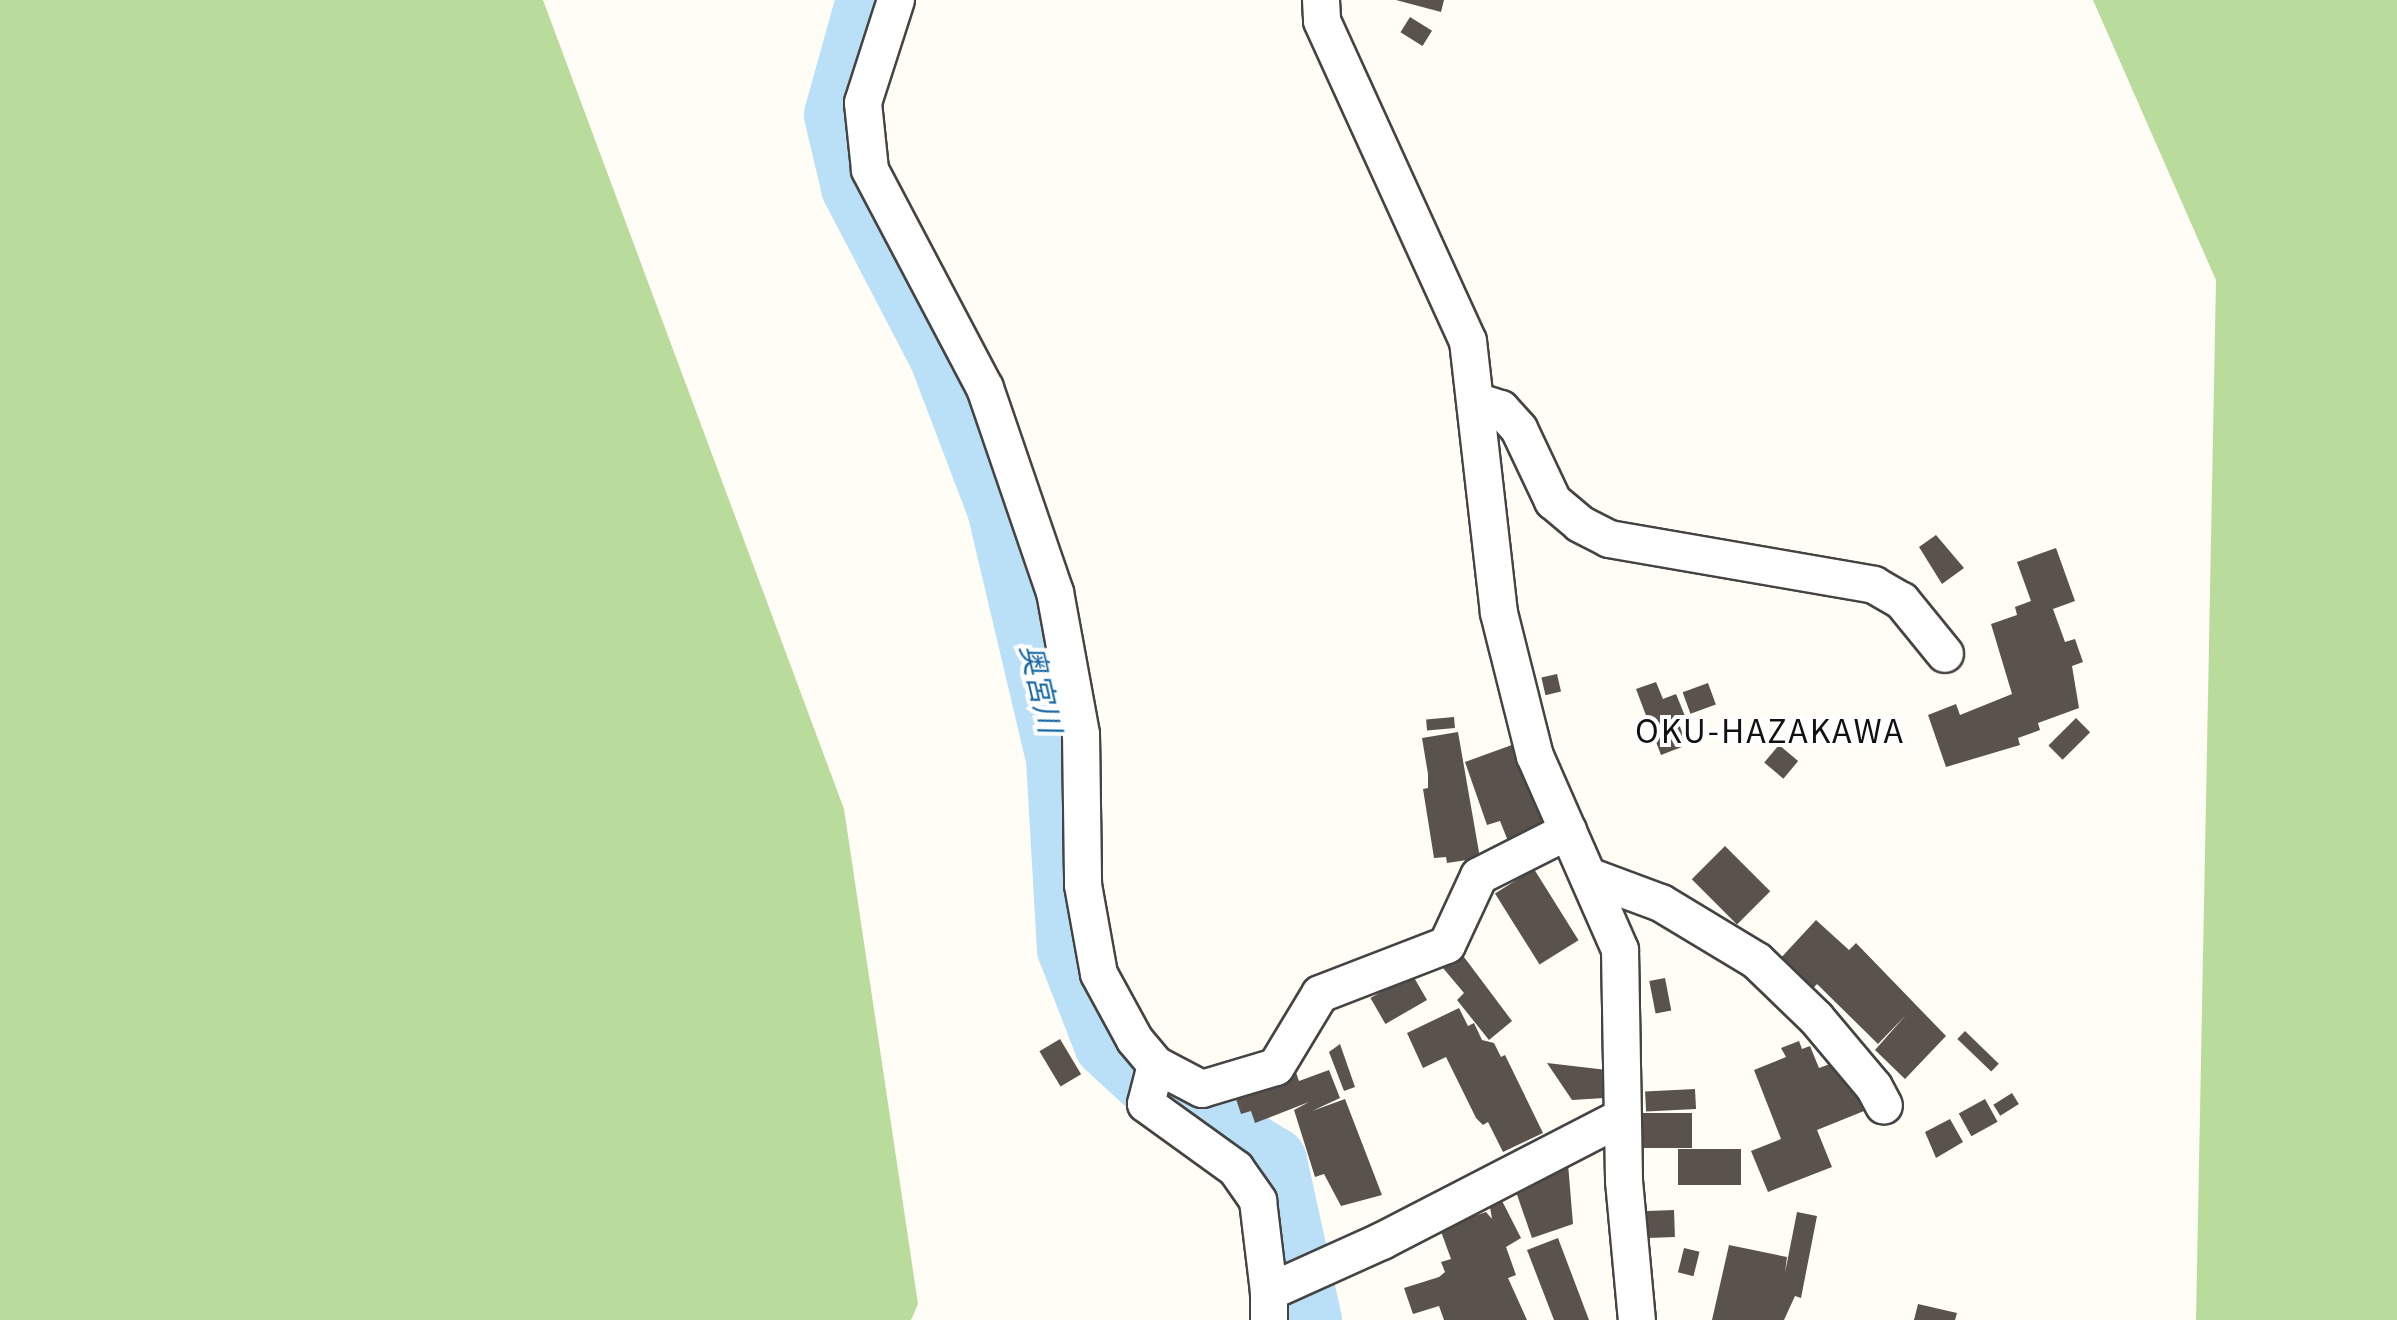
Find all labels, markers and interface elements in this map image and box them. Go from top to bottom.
water label: 奥宮川 [1015,640,1071,736]
district label: OKU-HAZAKAWA [1635,710,1905,748]

